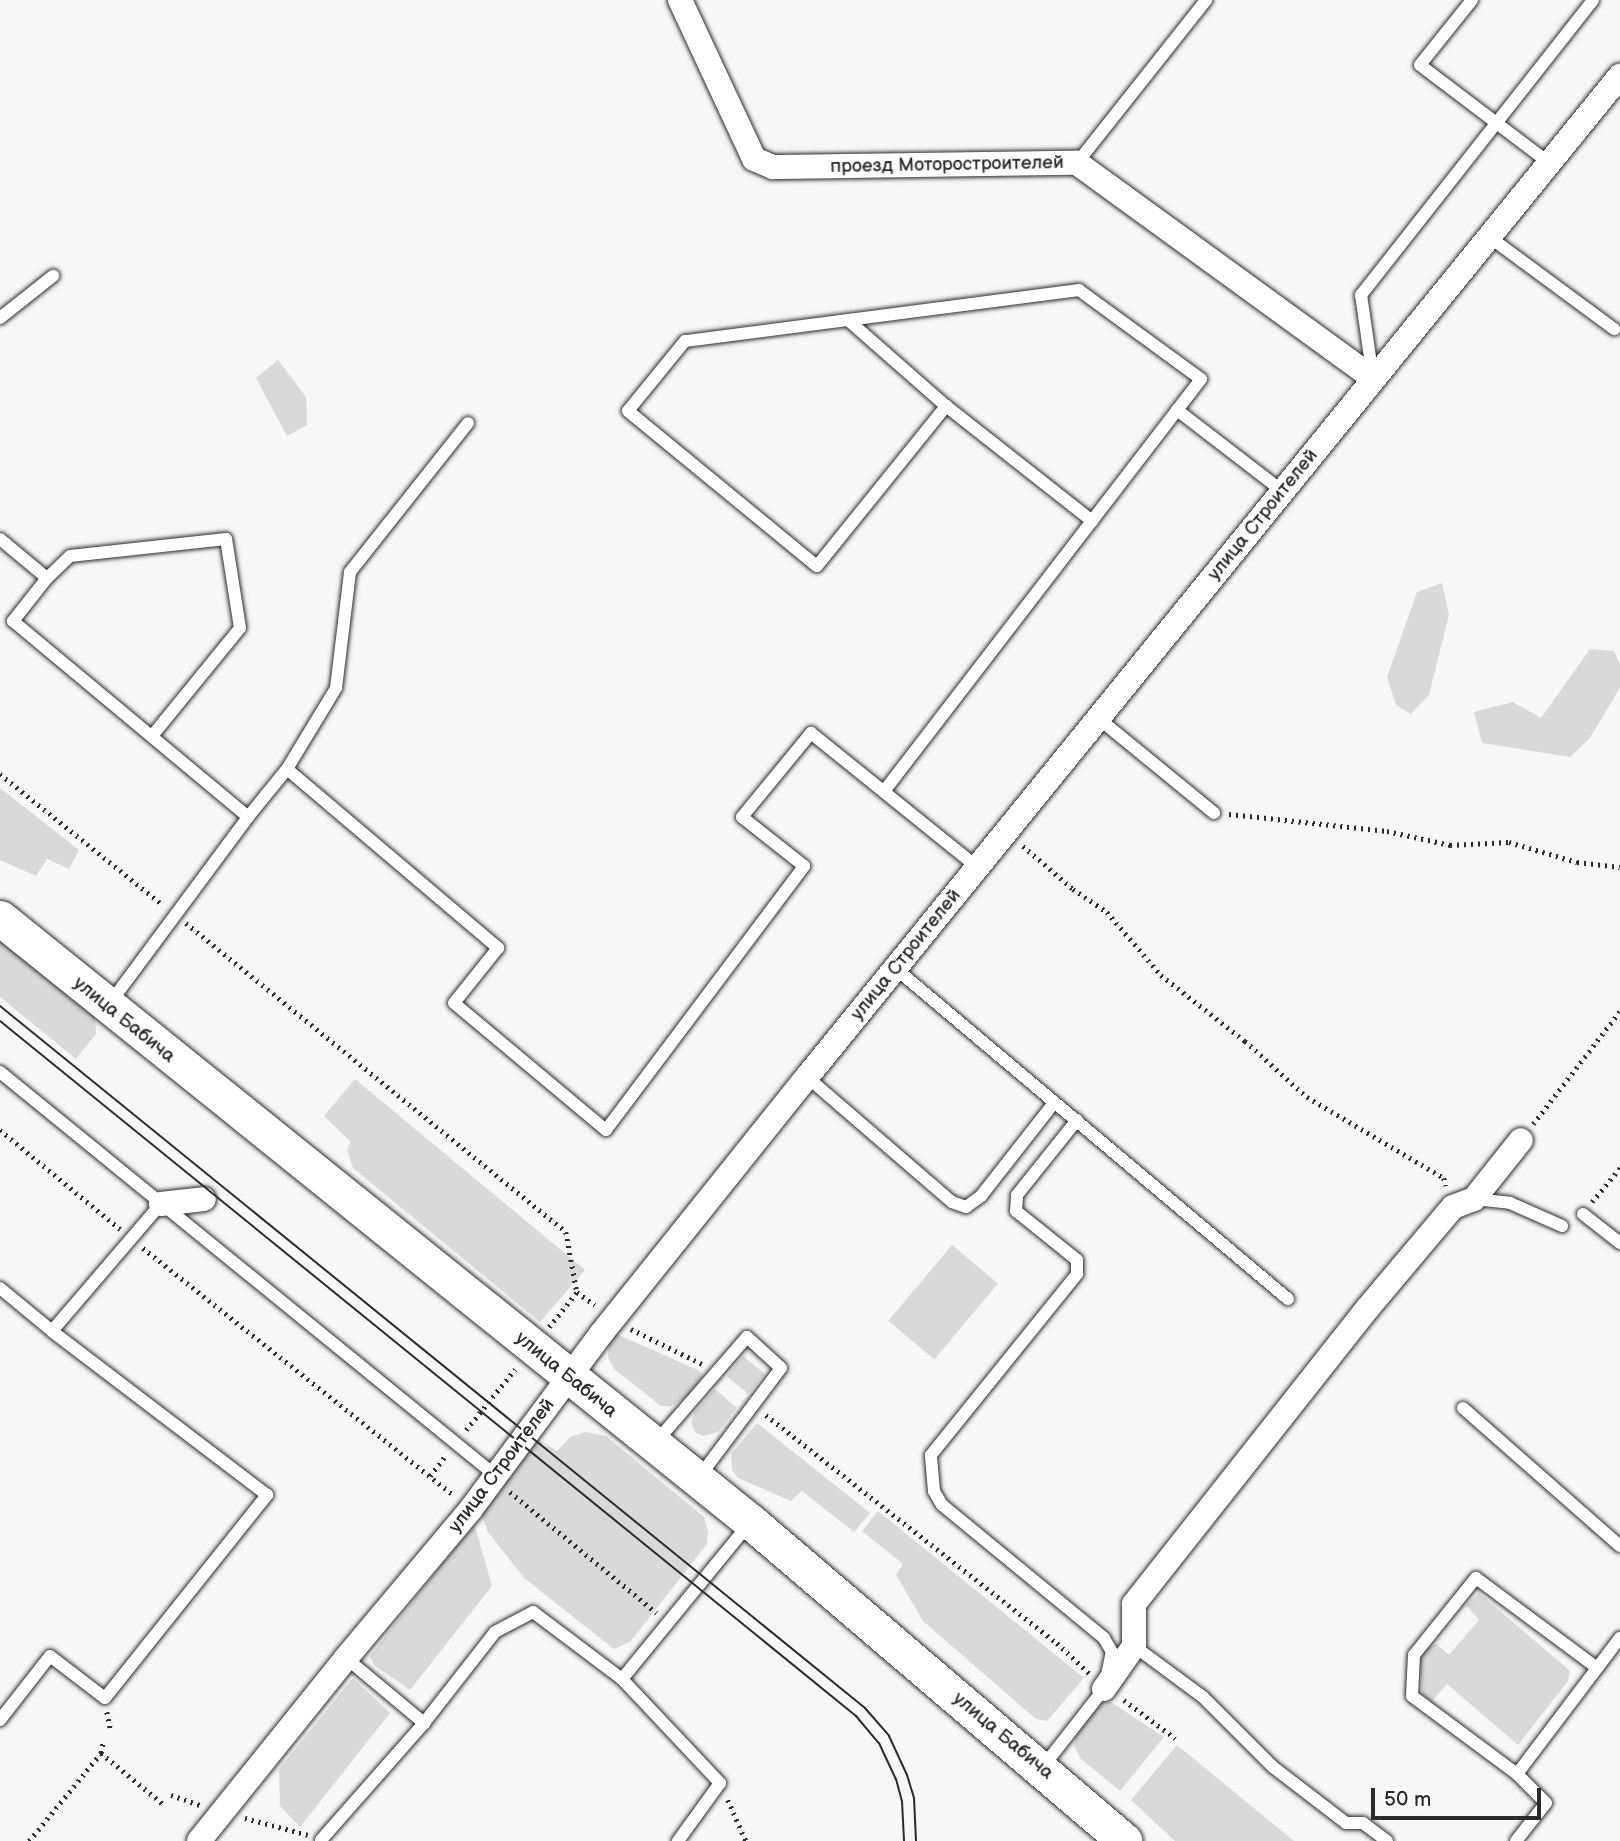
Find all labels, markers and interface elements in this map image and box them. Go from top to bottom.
street label: проезд Моторостроителей [830,152,1064,178]
street label: улица Строителей [1203,445,1323,585]
street label: улица Строителей [846,885,966,1025]
street label: улица Бабича [69,972,179,1068]
street label: улица Бабича [511,1327,621,1423]
street label: улица Строителей [444,1394,560,1538]
street label: улица Бабича [948,1687,1058,1785]
scale bar [1375,1774,1545,1818]
text: 50 m [1384,1787,1431,1812]

